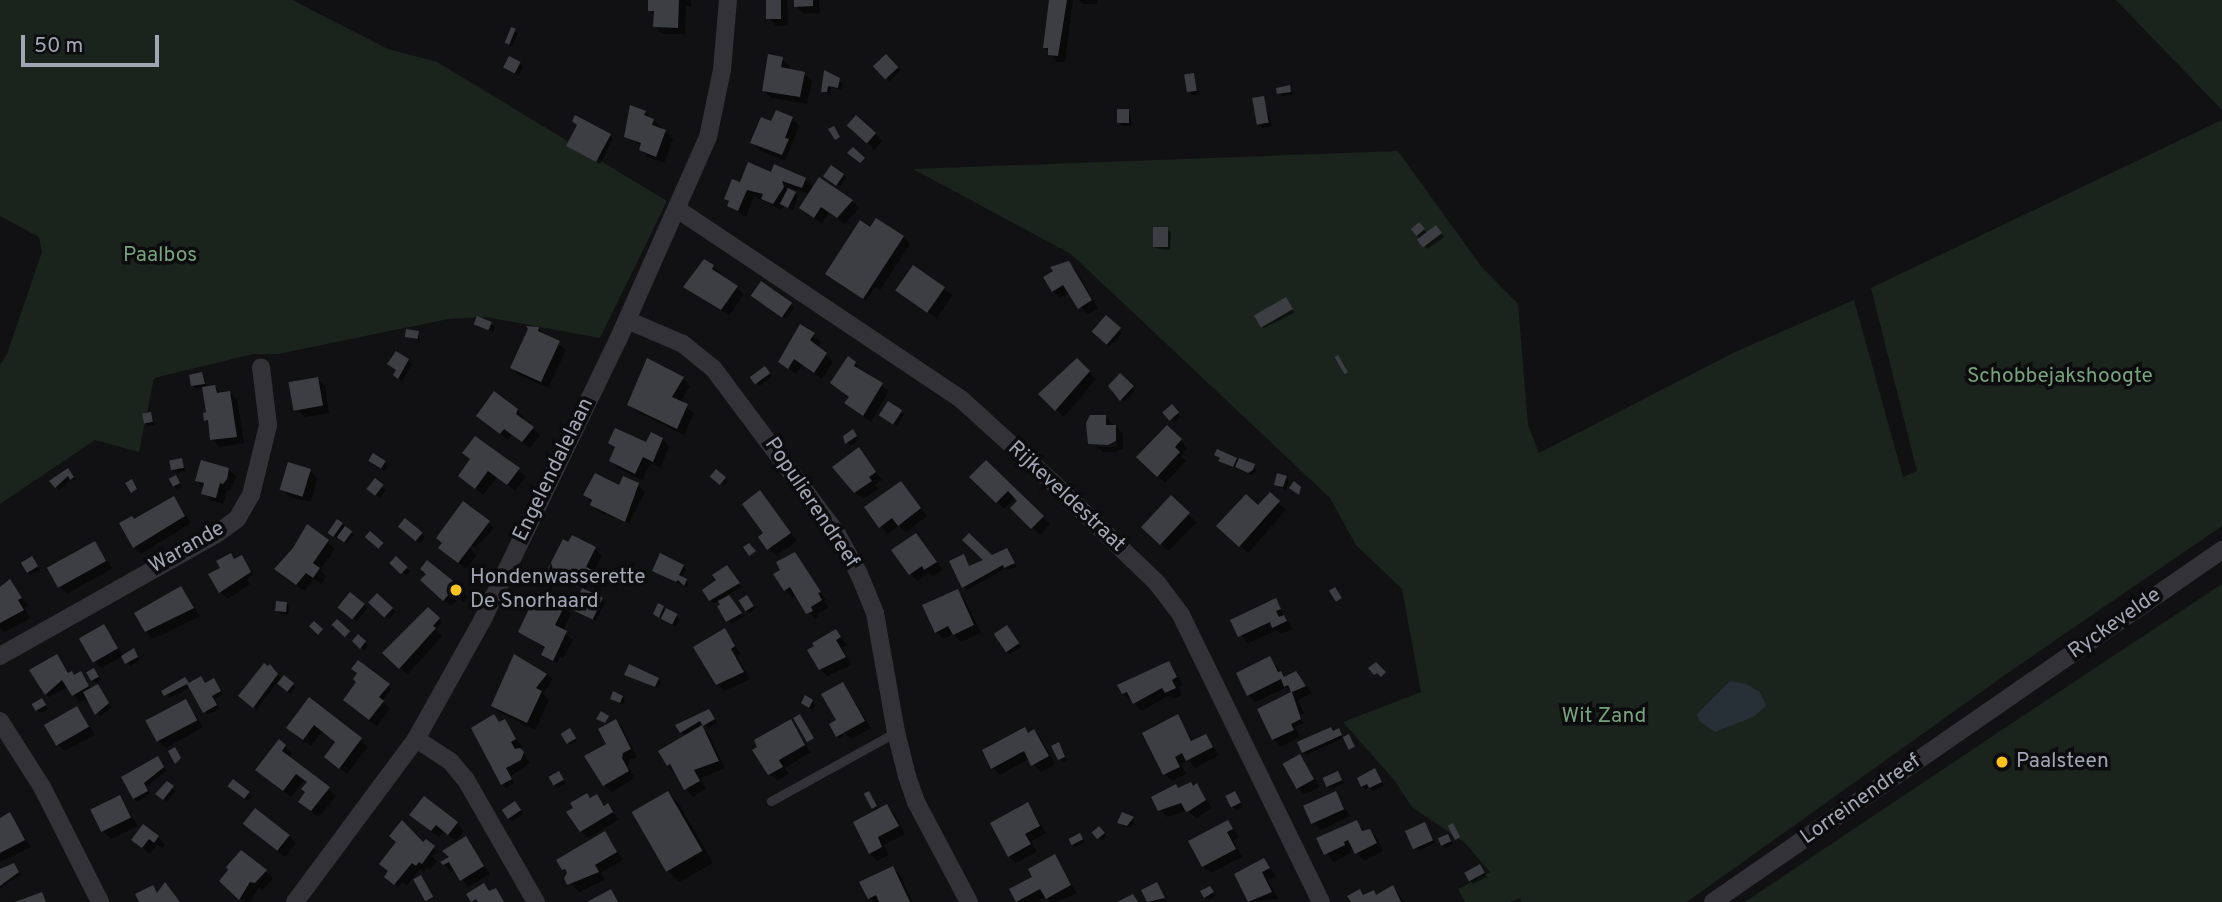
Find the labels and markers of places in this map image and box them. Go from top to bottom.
place label: Hondenwasserette De Snorhaard [470,565,646,615]
marker: Hondenwasserette De Snorhaard [448,582,464,598]
place label: Paalsteen [2016,749,2109,775]
marker: Paalsteen [1994,754,2010,770]

